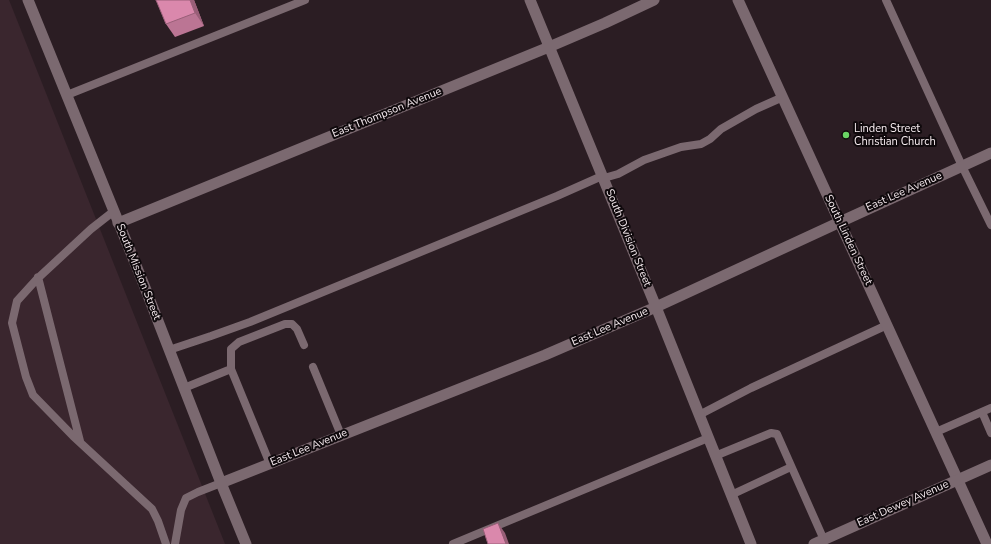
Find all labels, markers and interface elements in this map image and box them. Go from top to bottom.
street label: East Thompson Avenue [330,85,444,141]
place label: Linden Street Christian Church [854,122,936,148]
marker: Linden Street Christian Church [841,130,851,140]
street label: East Lee Avenue [864,169,944,215]
street label: South Division Street [602,187,654,289]
street label: South Linden Street [821,193,875,287]
street label: South Mission Street [113,222,163,322]
street label: East Lee Avenue [570,305,650,349]
street label: East Lee Avenue [269,427,349,469]
street label: East Dewey Avenue [855,478,951,530]

